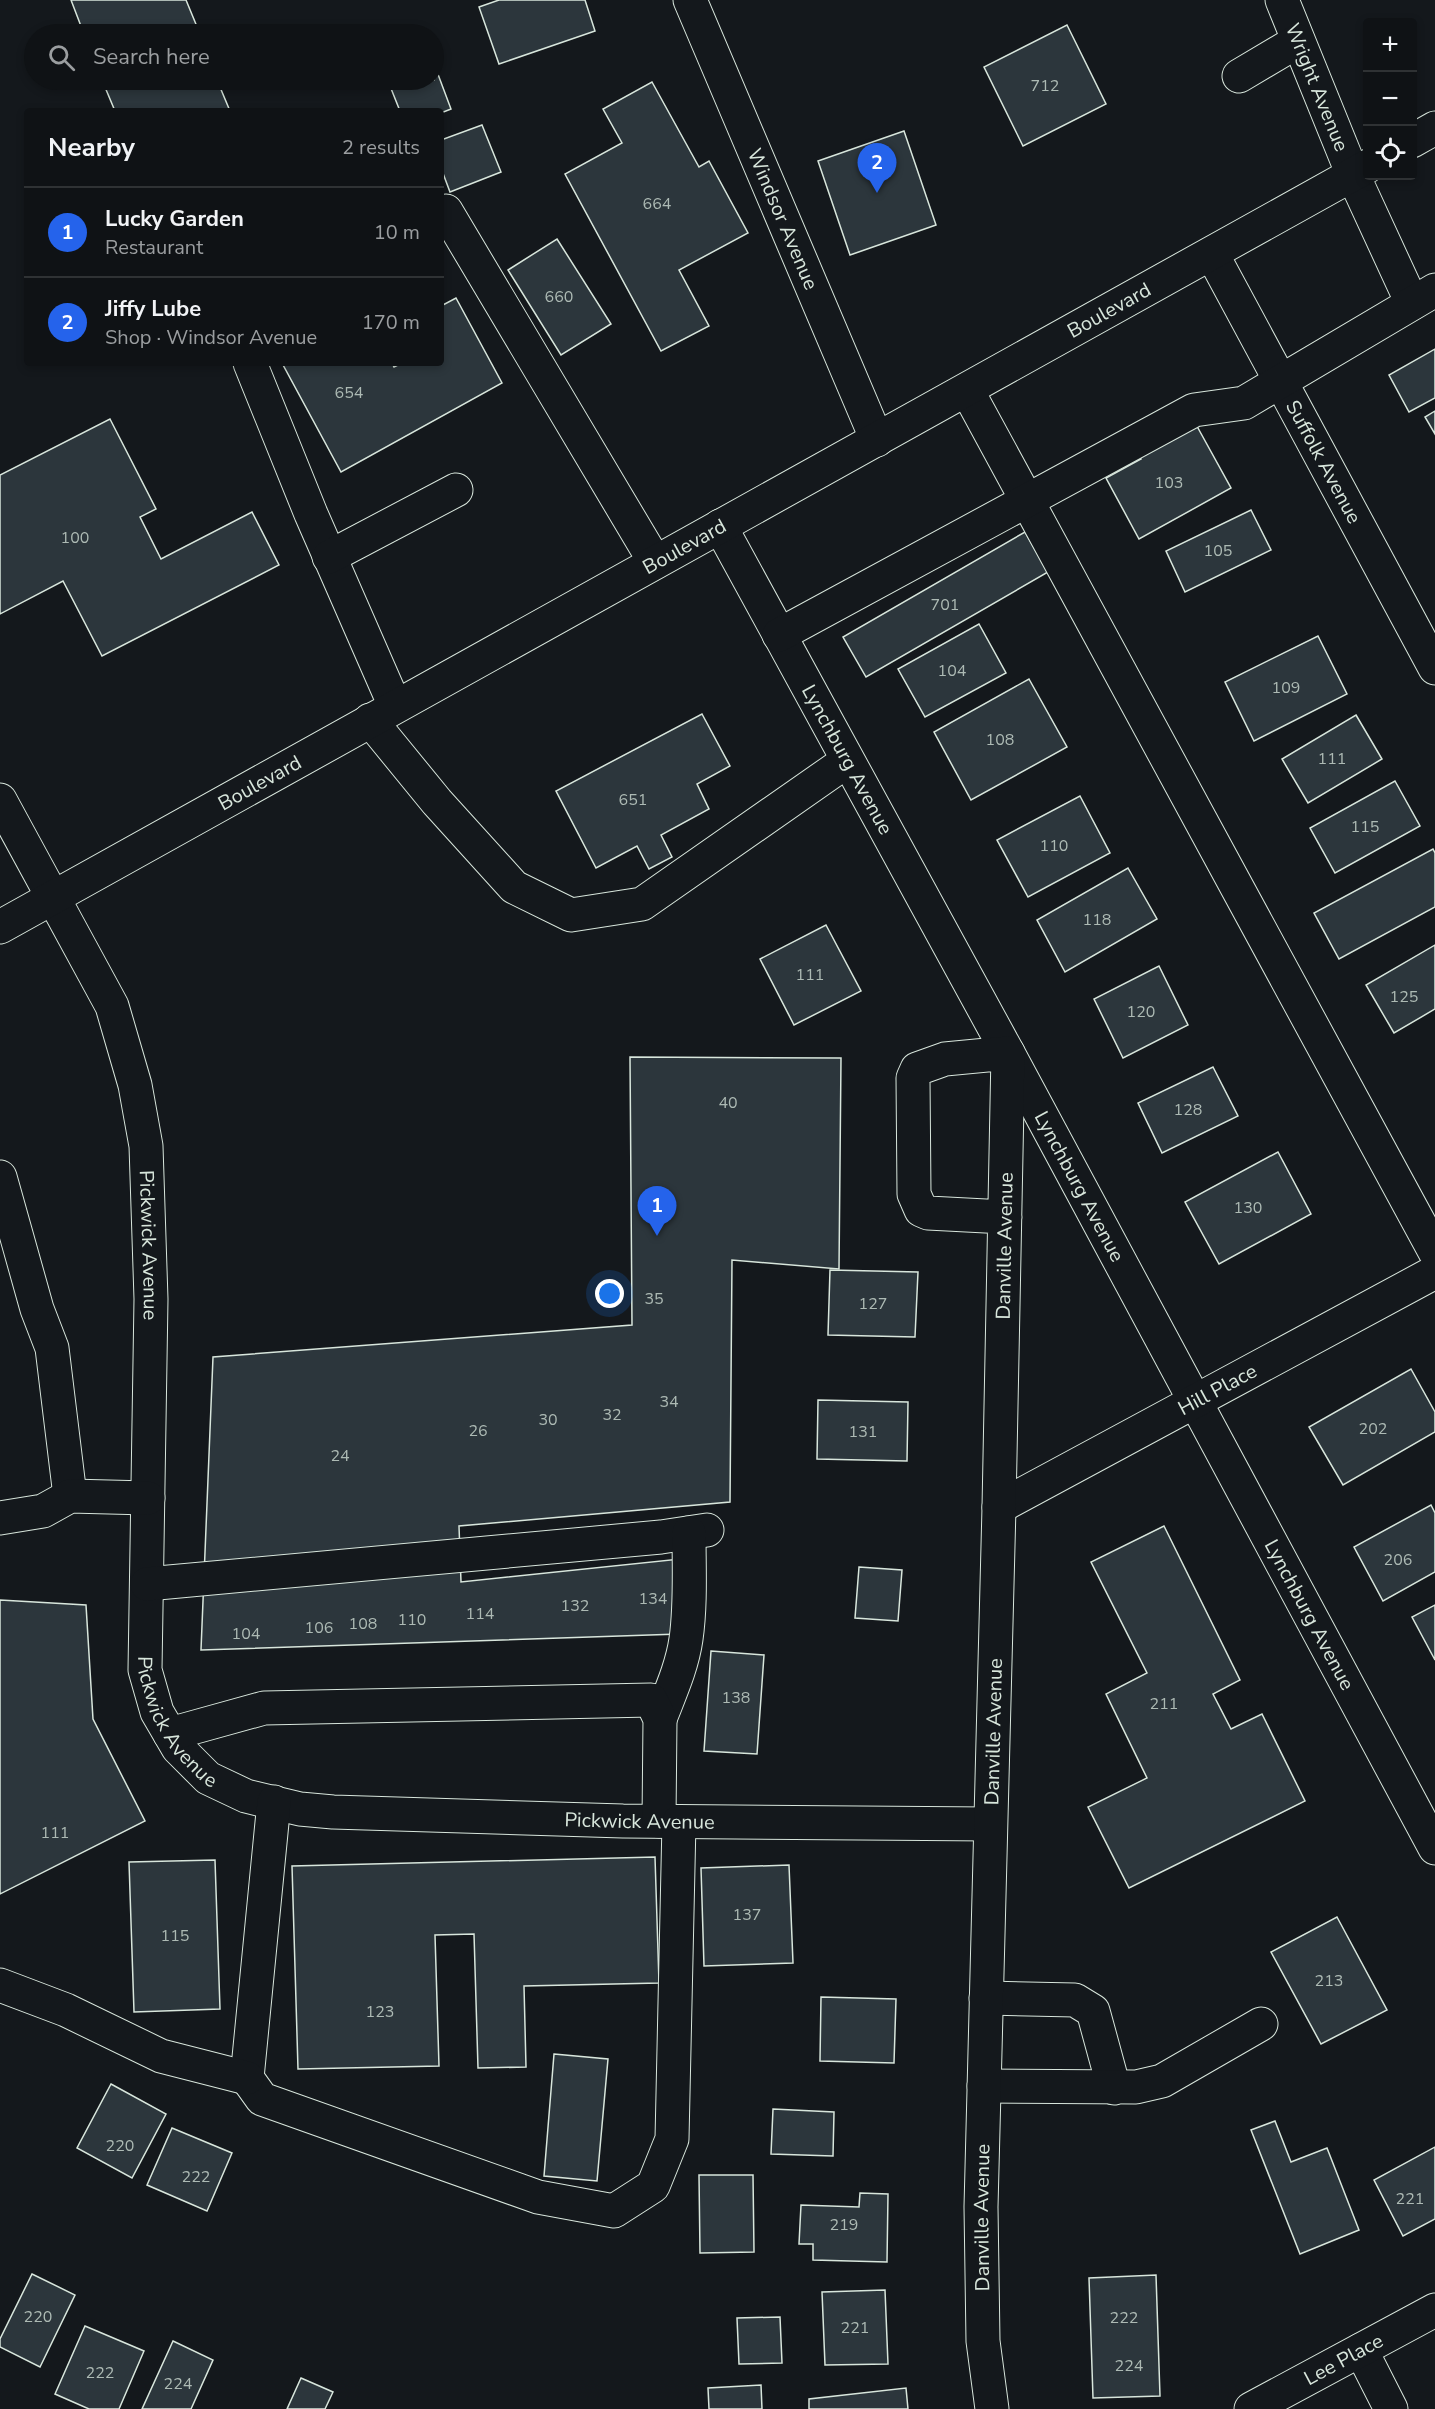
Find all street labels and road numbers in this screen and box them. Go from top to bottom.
street label: Wright Avenue [1279,19,1355,155]
street label: Windsor Avenue [741,144,825,294]
street label: Boulevard [1062,276,1156,344]
street label: Suffolk Avenue [1280,395,1368,528]
street label: Boulevard [638,512,731,580]
street label: Lynchburg Avenue [796,680,900,839]
street label: Boulevard [213,749,306,817]
street label: Lynchburg Avenue [1028,1106,1131,1266]
street label: Pickwick Avenue [133,1170,165,1321]
street label: Danville Avenue [989,1172,1019,1320]
street label: Hill Place [1173,1357,1261,1422]
street label: Lynchburg Avenue [1258,1535,1361,1695]
street label: Pickwick Avenue [132,1656,221,1794]
street label: Danville Avenue [978,1658,1009,1806]
street label: Pickwick Avenue [564,1806,715,1835]
street label: Danville Avenue [967,2144,996,2291]
street label: Lee Place [1299,2327,1388,2392]

